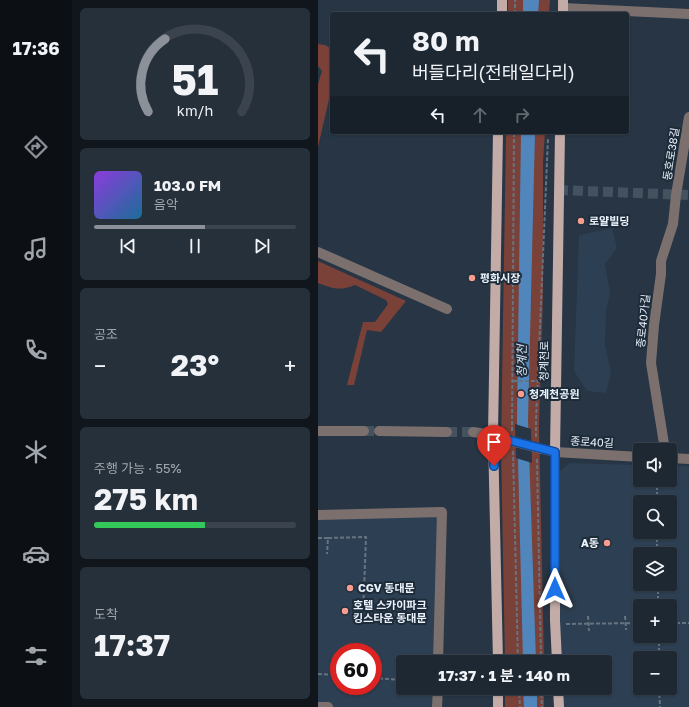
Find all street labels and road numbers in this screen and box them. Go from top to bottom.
street label: 동호로38길 [660,126,681,181]
street label: 종로40가길 [633,293,652,348]
street label: 청계천로 [537,341,550,381]
street label: 종로40길 [570,434,614,449]

